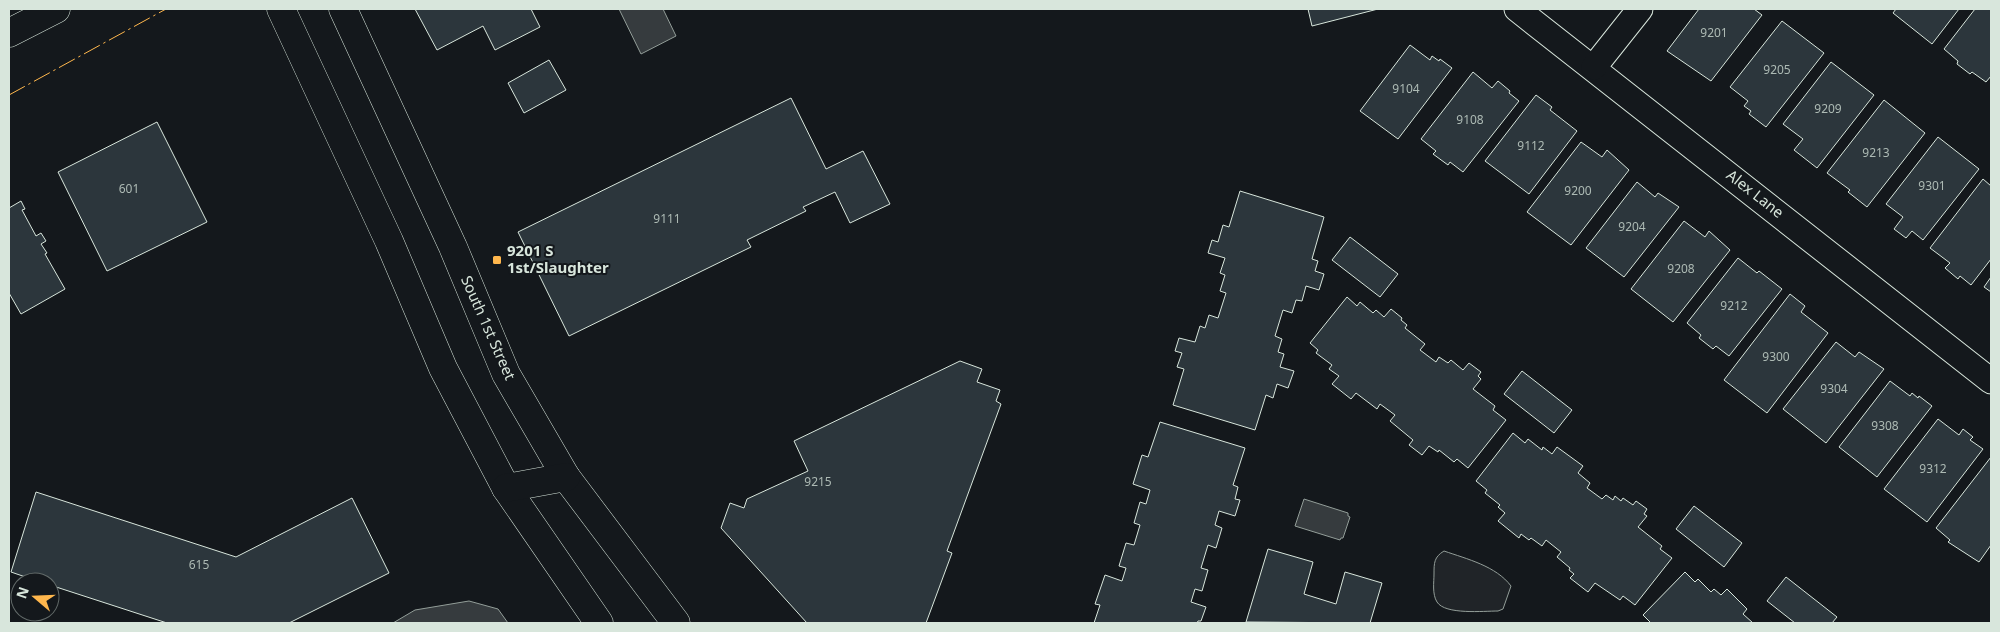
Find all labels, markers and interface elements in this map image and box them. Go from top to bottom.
house number: 9201 [1700,24,1728,41]
house number: 9205 [1763,61,1791,78]
house number: 9104 [1392,80,1420,97]
house number: 9209 [1814,100,1842,117]
house number: 9108 [1456,111,1484,128]
house number: 9112 [1517,137,1545,154]
house number: 9213 [1862,144,1890,161]
street label: Alex Lane [1723,165,1788,222]
house number: 9301 [1918,177,1946,194]
house number: 601 [119,180,139,197]
house number: 9200 [1564,182,1592,199]
house number: 9111 [653,210,681,227]
house number: 9204 [1618,218,1646,235]
place label: 9201 S 1st/Slaughter [507,240,609,277]
marker: 9201 S 1st/Slaughter [491,254,503,266]
house number: 9208 [1667,260,1695,277]
street label: South 1st Street [457,272,521,383]
house number: 9212 [1720,297,1748,314]
house number: 9300 [1762,348,1790,365]
house number: 9304 [1820,380,1848,397]
house number: 9308 [1871,417,1899,434]
house number: 9312 [1919,460,1947,477]
house number: 9215 [804,473,832,490]
house number: 615 [189,556,209,573]
north arrow [10,572,60,622]
text: N [11,584,33,601]

